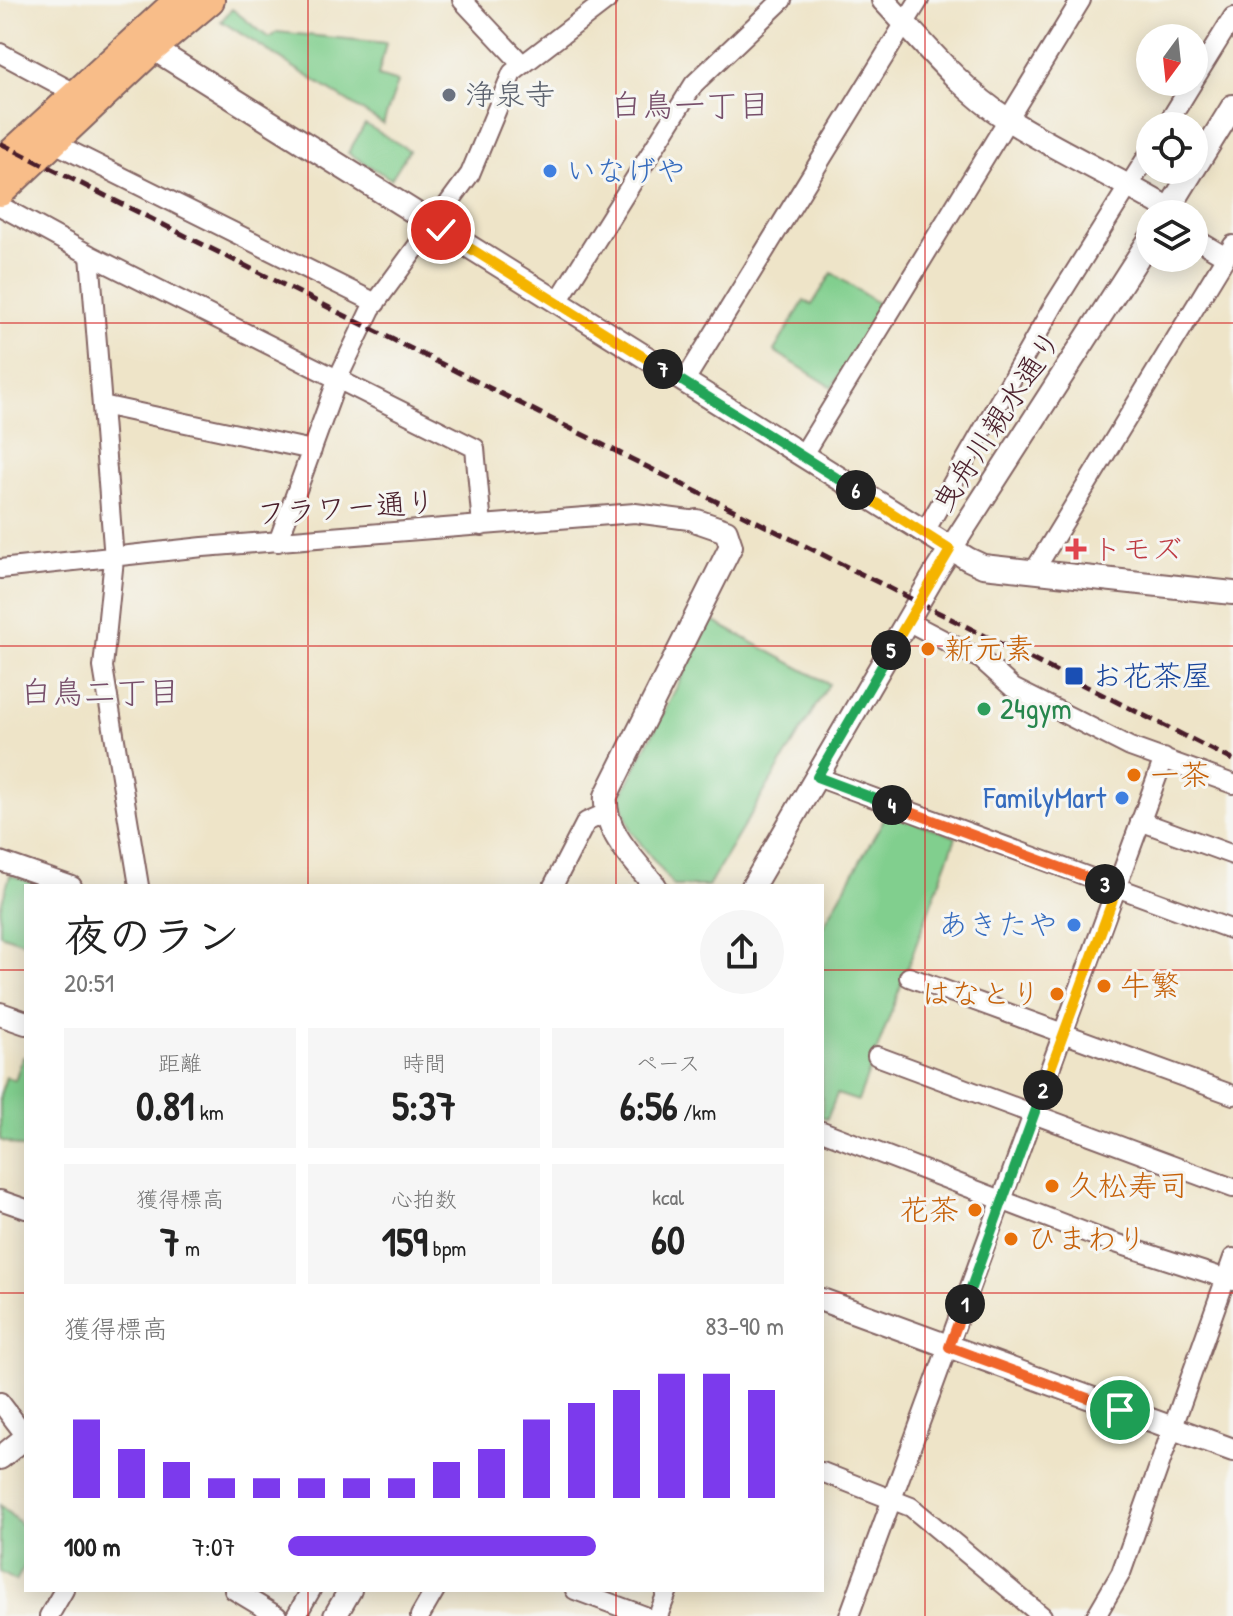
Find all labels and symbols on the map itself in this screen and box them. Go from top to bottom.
north arrow [1136,24,1208,96]
place label: 浄泉寺 [465,74,555,114]
district label: 白鳥一丁目 [610,83,770,126]
marker: 浄泉寺 [440,86,458,104]
place label: いなげや [566,150,686,190]
marker: いなげや [541,162,559,180]
pin [407,196,475,264]
street label: 曳舟川親水通り [922,322,1070,519]
pin: 7 [643,349,683,389]
pin: 6 [836,470,876,510]
street label: フラワー通り [255,481,437,533]
place label: トモズ [1092,528,1182,568]
marker: トモズ [1067,540,1085,558]
place label: 新元素 [944,628,1034,668]
pin: 5 [871,630,911,670]
marker: 新元素 [919,640,937,658]
place label: お花茶屋 [1092,655,1212,695]
marker: お花茶屋 [1063,665,1085,687]
district label: 白鳥二丁目 [20,670,180,713]
place label: 24gym [1000,688,1072,728]
marker: 24gym [975,700,993,718]
place label: 一茶 [1150,754,1210,794]
marker: 一茶 [1125,766,1143,784]
place label: FamilyMart [983,777,1107,817]
pin: 4 [872,785,912,825]
marker: FamilyMart [1113,789,1131,807]
pin: 3 [1085,864,1125,904]
place label: あきたや [938,904,1058,944]
marker: あきたや [1065,916,1083,934]
place label: 牛繁 [1120,965,1180,1005]
place label: はなとり [921,973,1041,1013]
marker: 牛繁 [1095,977,1113,995]
marker: はなとり [1048,985,1066,1003]
pin: 2 [1023,1070,1063,1110]
place label: 久松寿司 [1068,1165,1188,1205]
marker: 久松寿司 [1043,1177,1061,1195]
place label: 花茶 [899,1189,959,1229]
marker: 花茶 [966,1201,984,1219]
place label: ひまわり [1027,1218,1147,1258]
marker: ひまわり [1002,1230,1020,1248]
pin: 1 [945,1284,985,1324]
pin [1086,1376,1154,1444]

